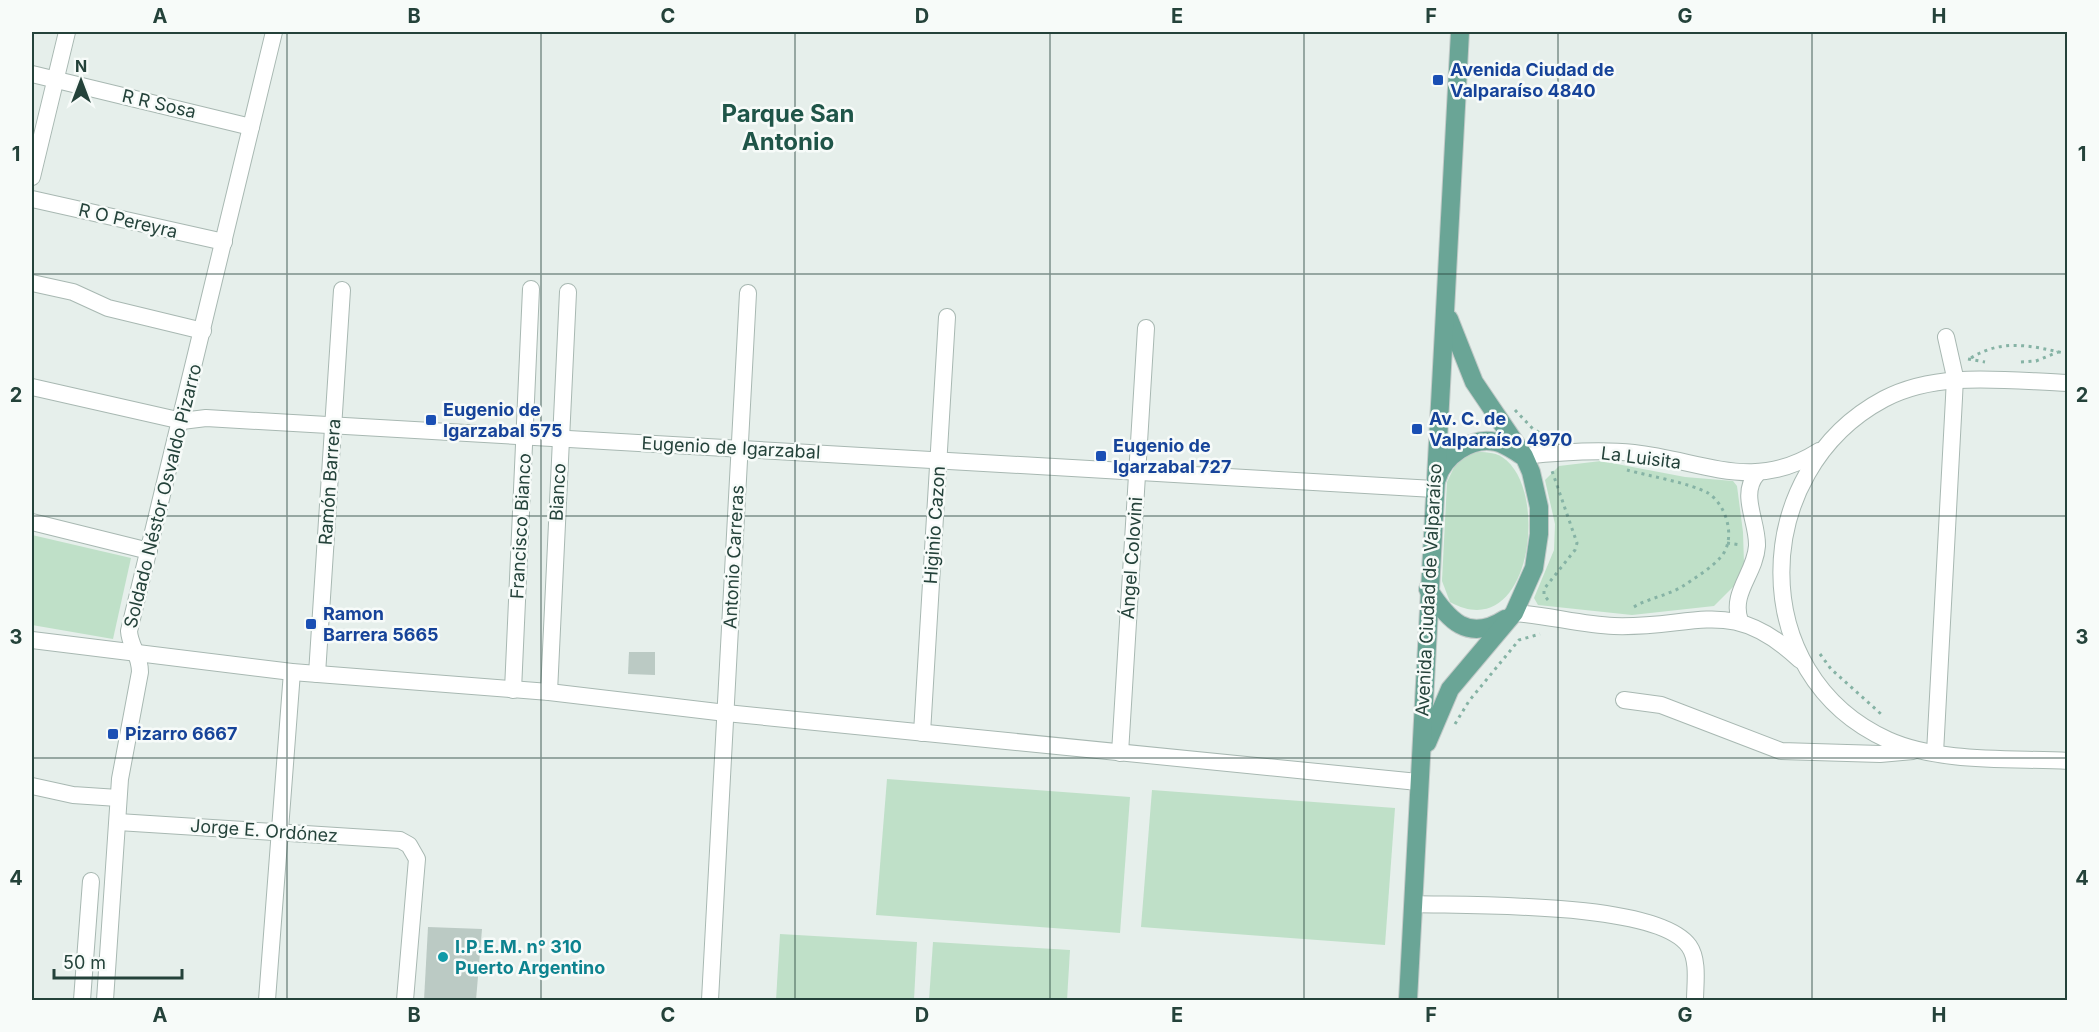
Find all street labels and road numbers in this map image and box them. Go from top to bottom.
street label: R R Sosa [120,85,198,122]
street label: R O Pereyra [77,199,180,242]
street label: Soldado Néstor Osvaldo Pizarro [119,362,206,630]
street label: Ramón Barrera [315,418,344,546]
street label: Eugenio de Igarzabal [641,432,821,463]
street label: La Luisita [1600,442,1682,473]
street label: Francisco Bianco [506,453,535,599]
street label: Bianco [545,462,570,521]
street label: Avenida Ciudad de Valparaíso [1411,463,1446,717]
street label: Higinio Cazon [920,465,949,585]
street label: Antonio Carreras [719,484,748,629]
street label: Ángel Colovini [1116,496,1146,620]
street label: Jorge E. Ordónez [189,815,339,846]

